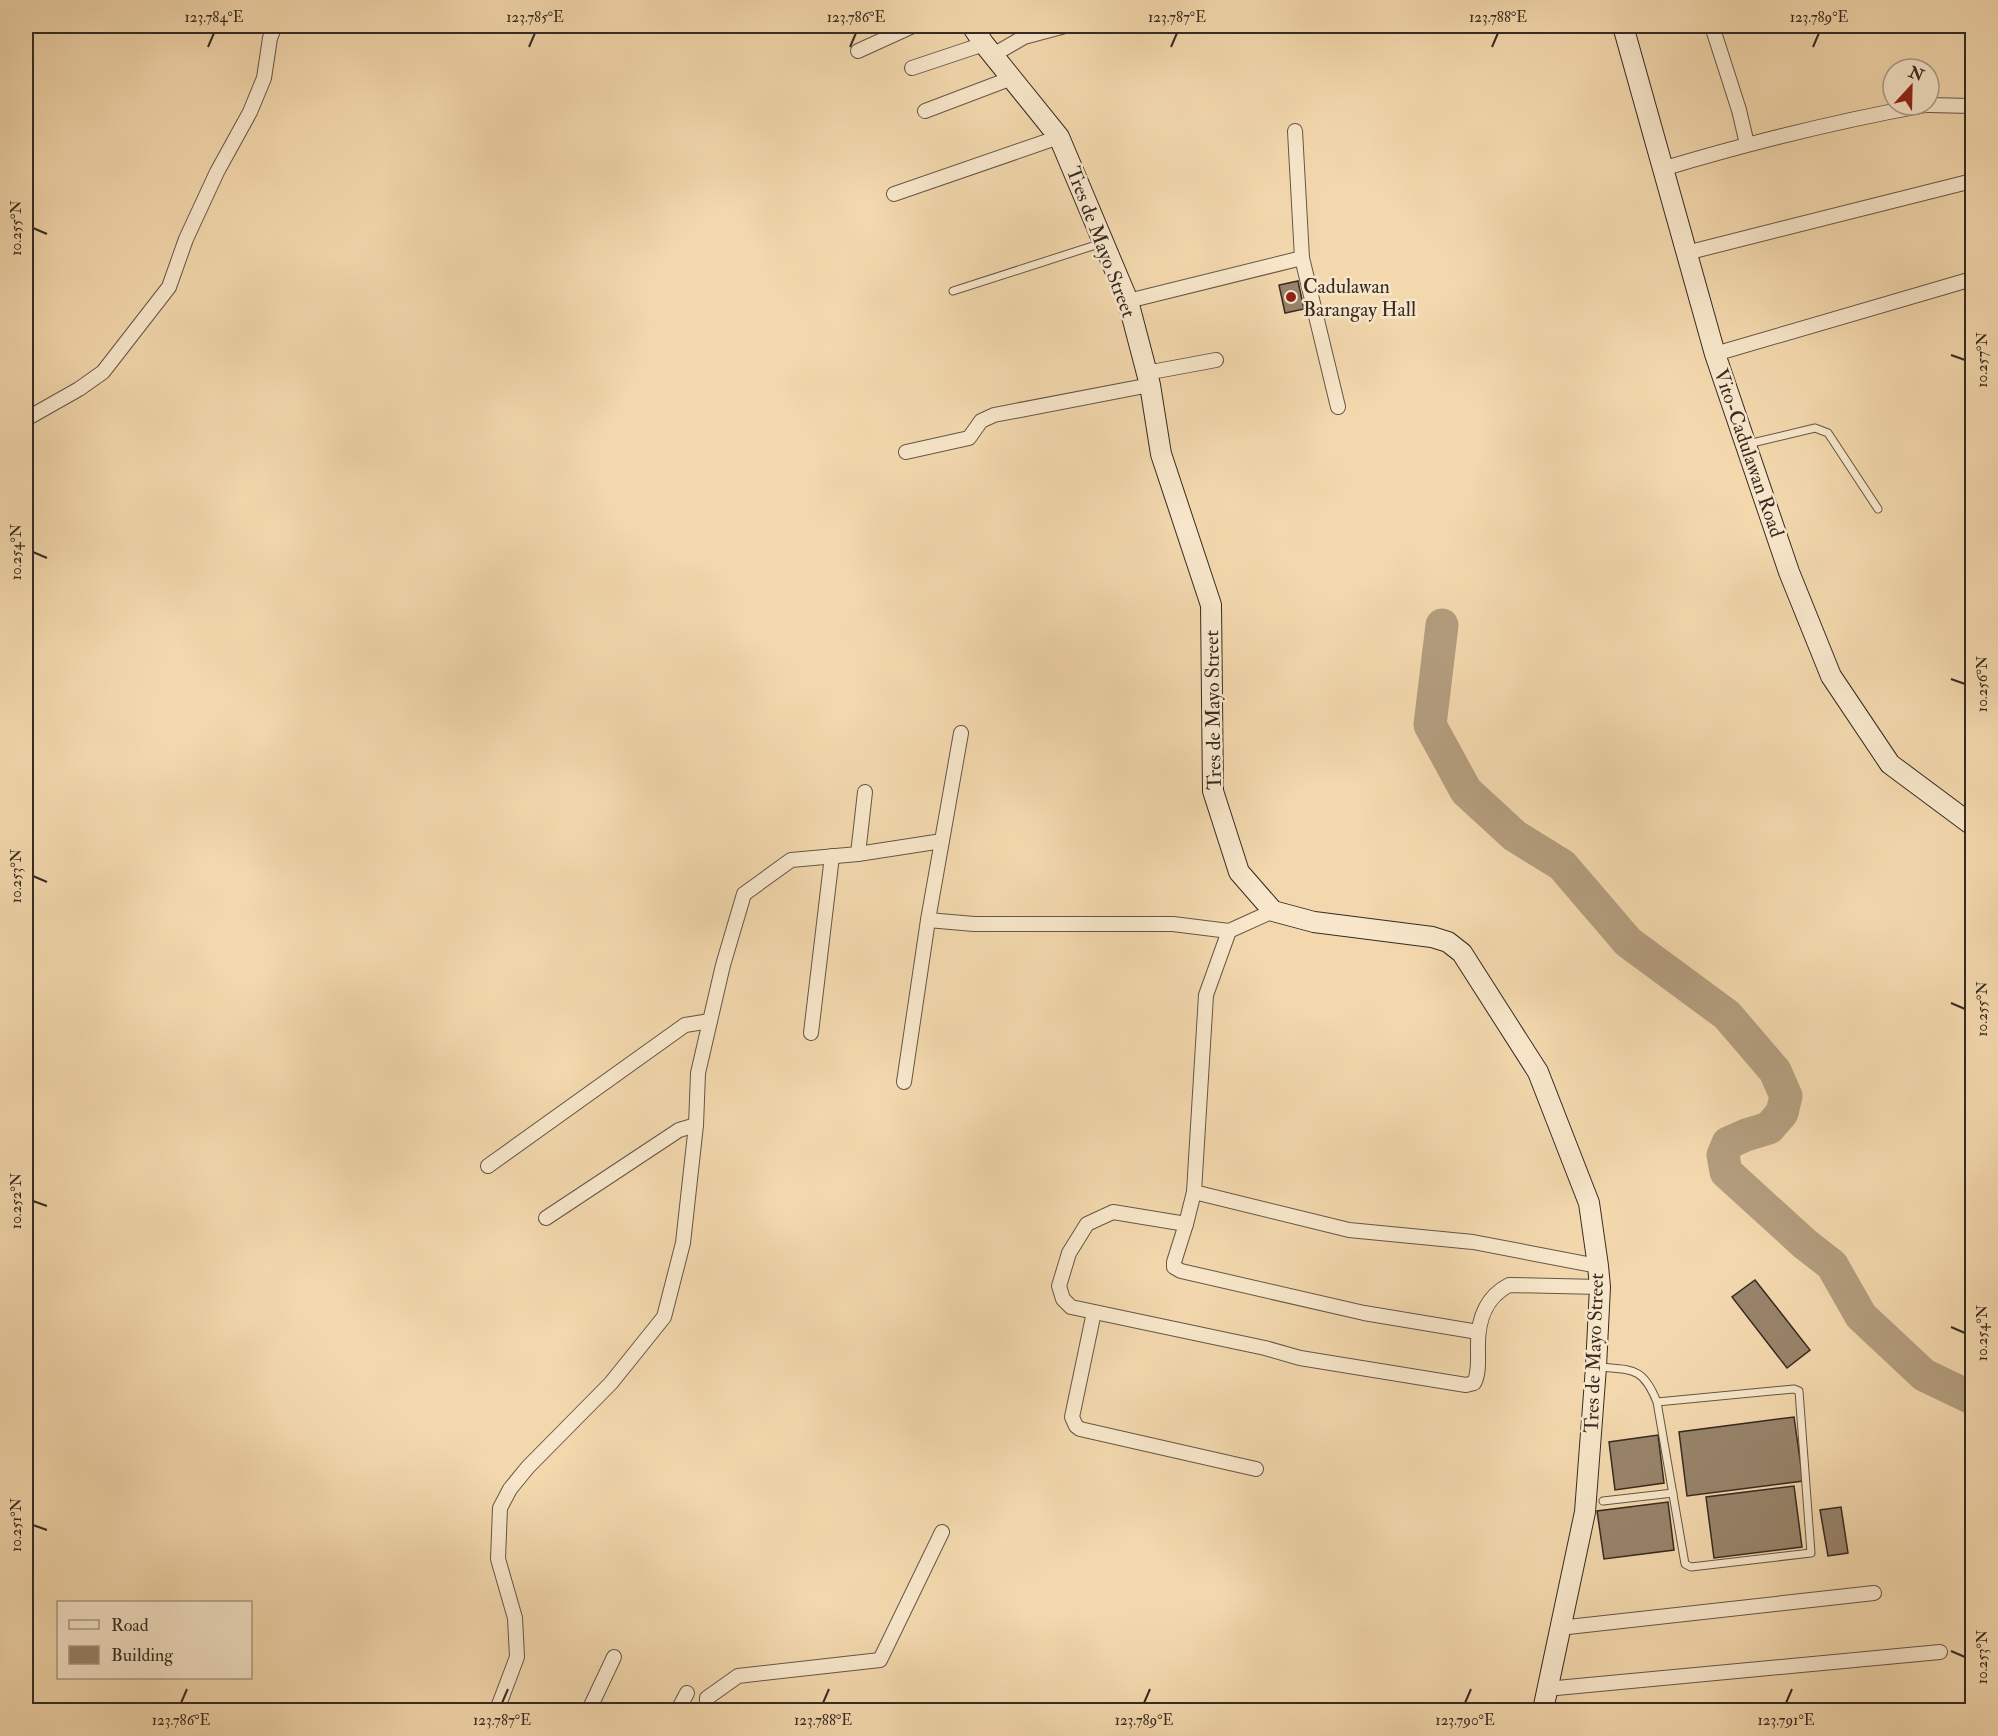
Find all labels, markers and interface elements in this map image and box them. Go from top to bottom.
text: 123.784°E [184,8,244,27]
text: 123.785°E [506,8,564,27]
text: 123.786°E [827,8,886,27]
text: 123.787°E [1148,8,1206,27]
text: 123.788°E [1469,8,1527,27]
text: 123.789°E [1790,8,1849,27]
north arrow [1881,57,1941,117]
text: N [1905,62,1927,86]
street label: Tres de Mayo Street [1061,163,1142,322]
text: 10.255°N [7,200,26,256]
place label: Cadulawan Barangay Hall [1303,274,1416,322]
marker: Cadulawan Barangay Hall [1284,290,1298,304]
text: 10.257°N [1973,332,1992,388]
street label: Vito-Cadulawan Road [1708,365,1790,541]
text: 10.254°N [7,523,26,580]
street label: Tres de Mayo Street [1199,629,1227,790]
text: 10.256°N [1973,655,1992,712]
text: 10.253°N [7,848,26,903]
text: 10.255°N [1973,981,1992,1037]
text: 10.252°N [7,1172,26,1229]
street label: Tres de Mayo Street [1579,1272,1609,1433]
text: 10.254°N [1973,1304,1992,1361]
text: 10.251°N [7,1497,26,1552]
legend [57,1601,252,1679]
text: Road [111,1614,149,1637]
text: 10.253°N [1973,1629,1992,1684]
text: Building [111,1644,174,1667]
text: 123.786°E [152,1711,211,1730]
text: 123.787°E [473,1711,531,1730]
text: 123.788°E [794,1711,852,1730]
text: 123.789°E [1115,1711,1174,1730]
text: 123.790°E [1435,1711,1495,1730]
text: 123.791°E [1757,1711,1815,1730]

